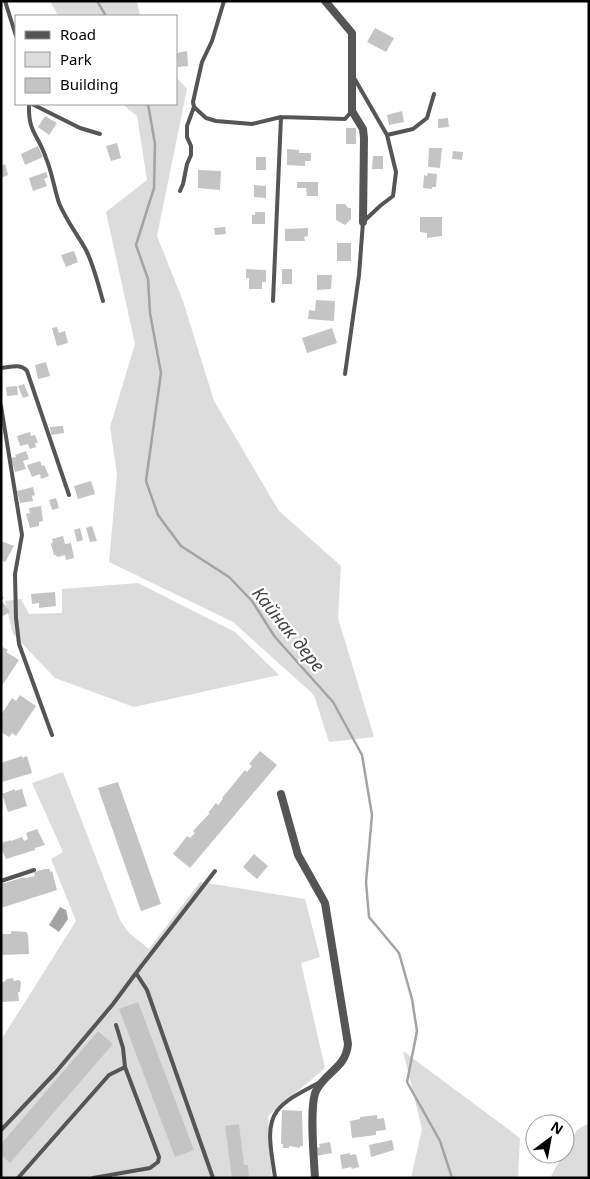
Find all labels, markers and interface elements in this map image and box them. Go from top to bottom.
legend [15,15,178,105]
text: Road [60,24,96,44]
text: Park [60,49,92,69]
text: Building [60,74,118,94]
water label: Кайнак дере [247,582,331,677]
north arrow [525,1114,575,1164]
text: N [547,1116,567,1139]

